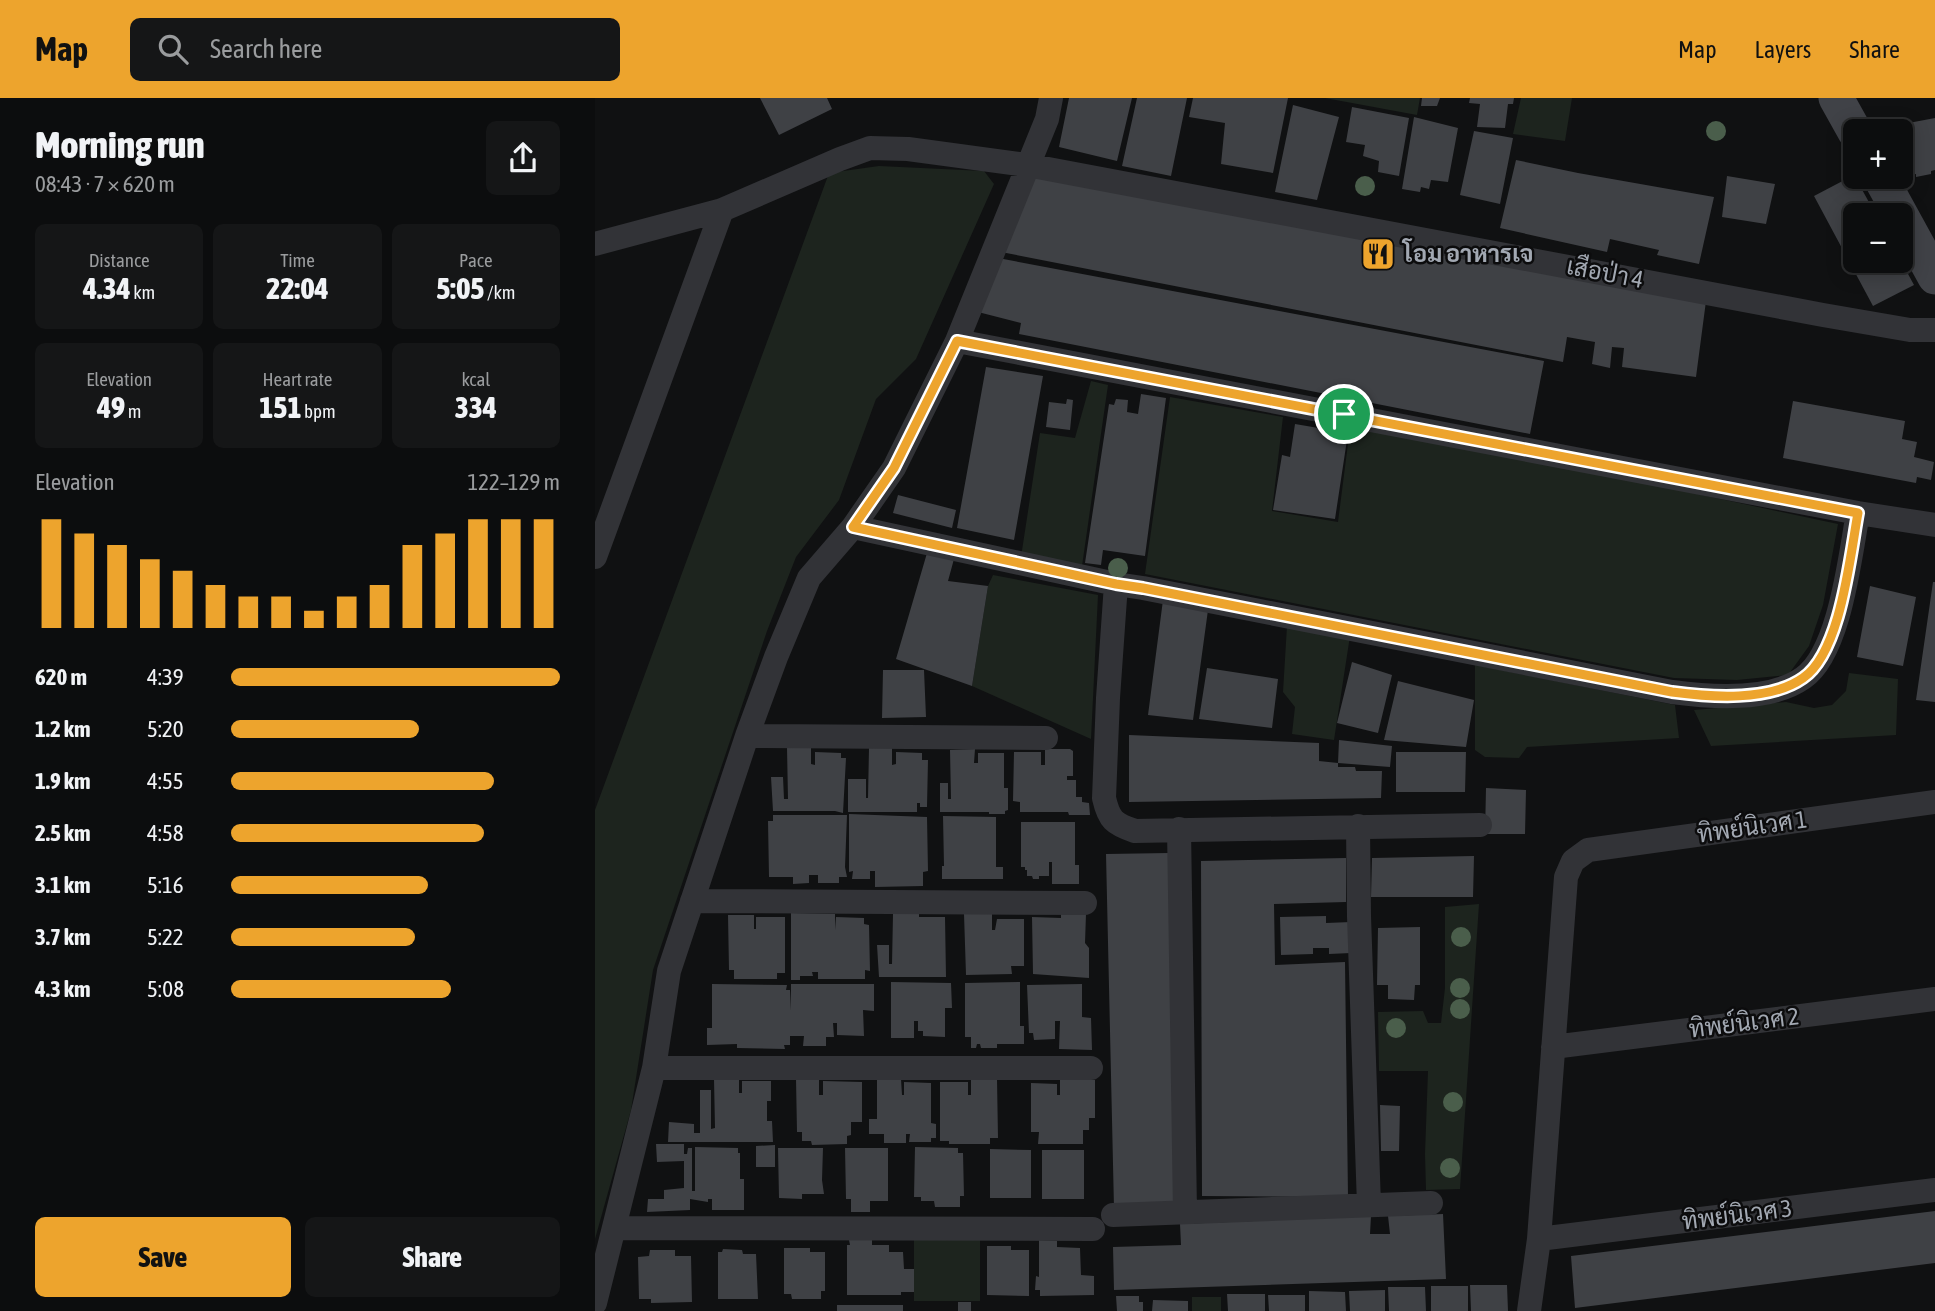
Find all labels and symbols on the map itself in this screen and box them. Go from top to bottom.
restaurant icon: โอม อาหารเจ [1359,235,1397,273]
place label: โอม อาหารเจ [1401,238,1534,267]
street label: เสือป่า 4 [1565,251,1646,293]
pin [1314,384,1374,444]
street label: ทิพย์นิเวศ 1 [1695,803,1809,848]
street label: ทิพย์นิเวศ 2 [1687,1000,1801,1043]
street label: ทิพย์นิเวศ 3 [1680,1192,1794,1235]

